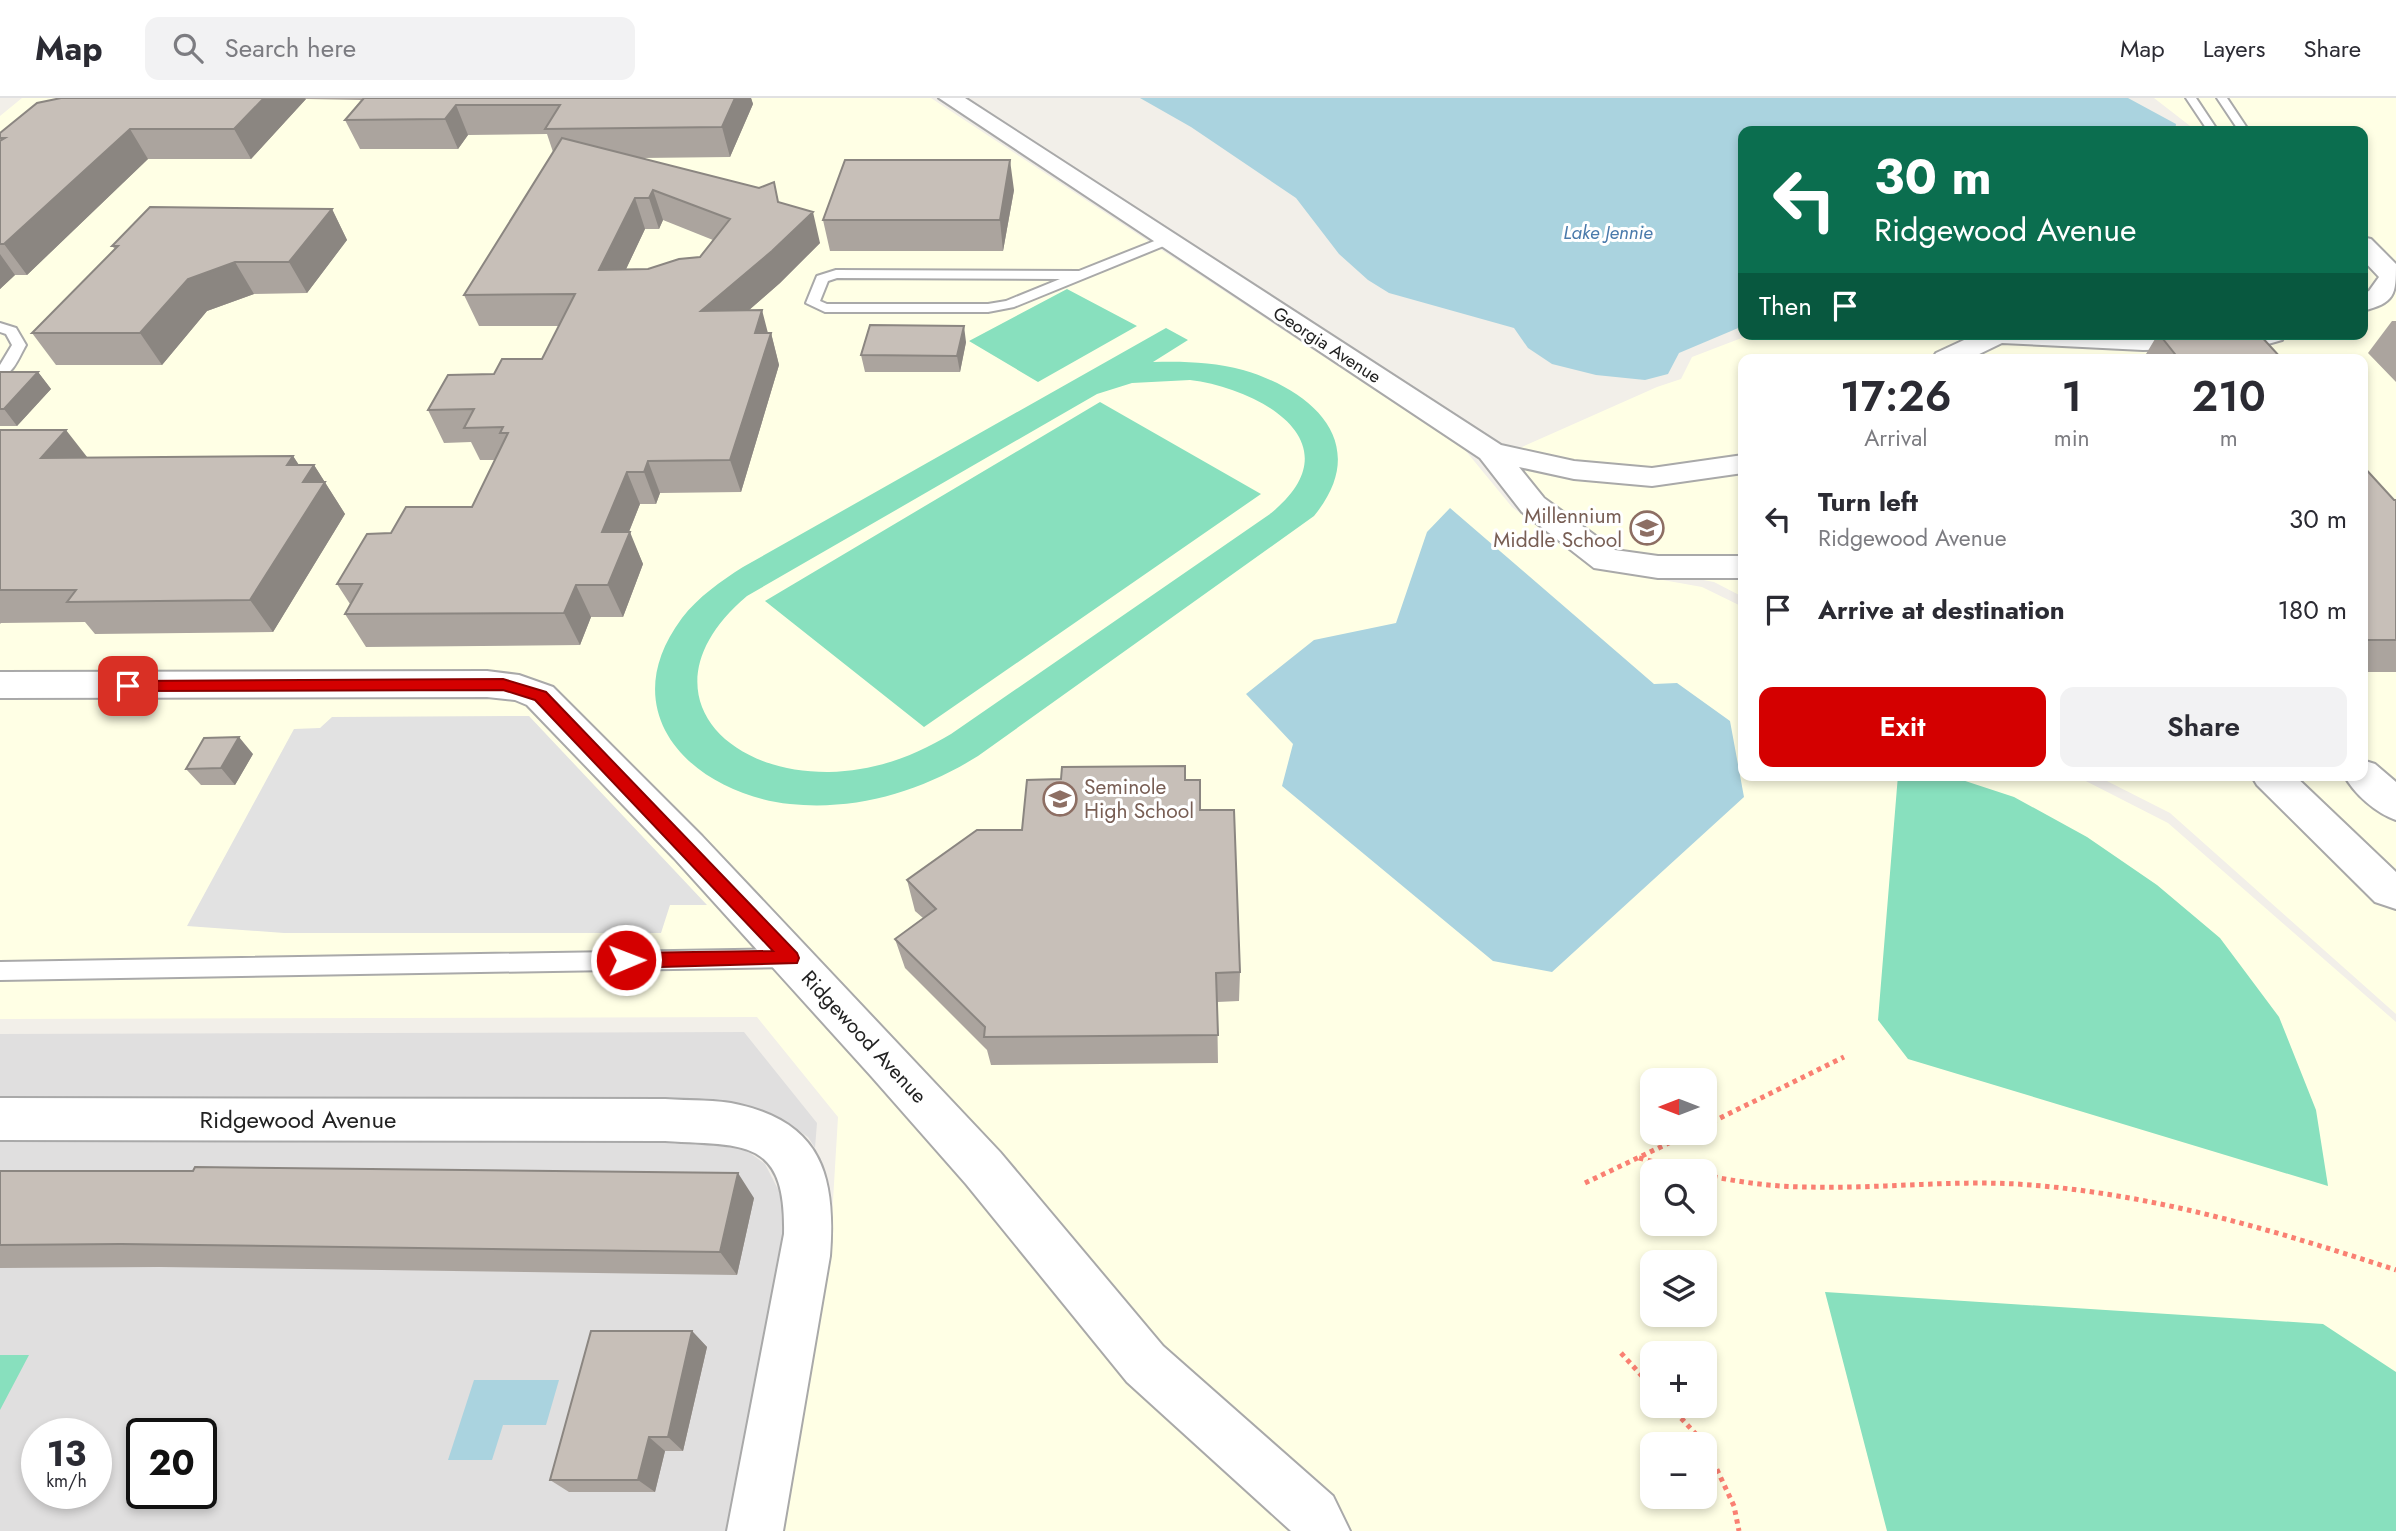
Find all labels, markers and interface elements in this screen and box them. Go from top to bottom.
search box [145,17,635,80]
text: Map [35,25,103,72]
icon: search [169,29,207,67]
text: Search here [225,29,356,67]
text: Map [2120,31,2165,66]
text: Layers [2203,31,2265,66]
text: Share [2303,31,2361,66]
text: 30 m [1874,142,1992,212]
icon: left [1759,154,1850,245]
text: Ridgewood Avenue [1874,207,2136,253]
water label: Lake Jennie [1563,219,1653,246]
text: Then [1759,287,1812,325]
icon: arrive [1826,287,1864,325]
street label: Georgia Avenue [1268,300,1386,390]
text: 17:26 [1840,366,1952,427]
text: 1 [2061,366,2082,427]
text: 210 [2192,366,2266,427]
text: Arrival [1864,421,1928,455]
text: min [2054,421,2090,455]
text: m [2220,421,2238,455]
text: Turn left [1818,483,1918,521]
icon: left [1759,500,1797,538]
text: 30 m [2289,500,2347,538]
place label: Millennium Middle School [1493,501,1622,555]
school or university icon: Millennium Middle School [1628,509,1666,547]
text: Ridgewood Avenue [1818,521,2007,555]
icon: arrive [1759,591,1797,629]
text: Arrive at destination [1818,591,2065,629]
text: 180 m [2277,591,2347,629]
pin [98,656,158,716]
icon: arrive [109,667,147,705]
button: Exit [1759,687,2046,767]
button: Share [2060,687,2347,767]
place label: Seminole High School [1084,772,1194,826]
school or university icon: Seminole High School [1041,780,1079,818]
position arrow [589,923,663,997]
street label: Ridgewood Avenue [794,964,934,1110]
north arrow [1640,1068,1717,1144]
map controls [1640,1068,1717,1509]
street label: Ridgewood Avenue [200,1102,396,1137]
button: search [1640,1159,1717,1236]
button: layers [1640,1250,1717,1327]
button: + [1640,1341,1717,1418]
speed limit sign: 20 [126,1418,217,1509]
text: 13 [47,1429,86,1479]
button: − [1640,1432,1717,1509]
text: km/h [46,1468,87,1494]

